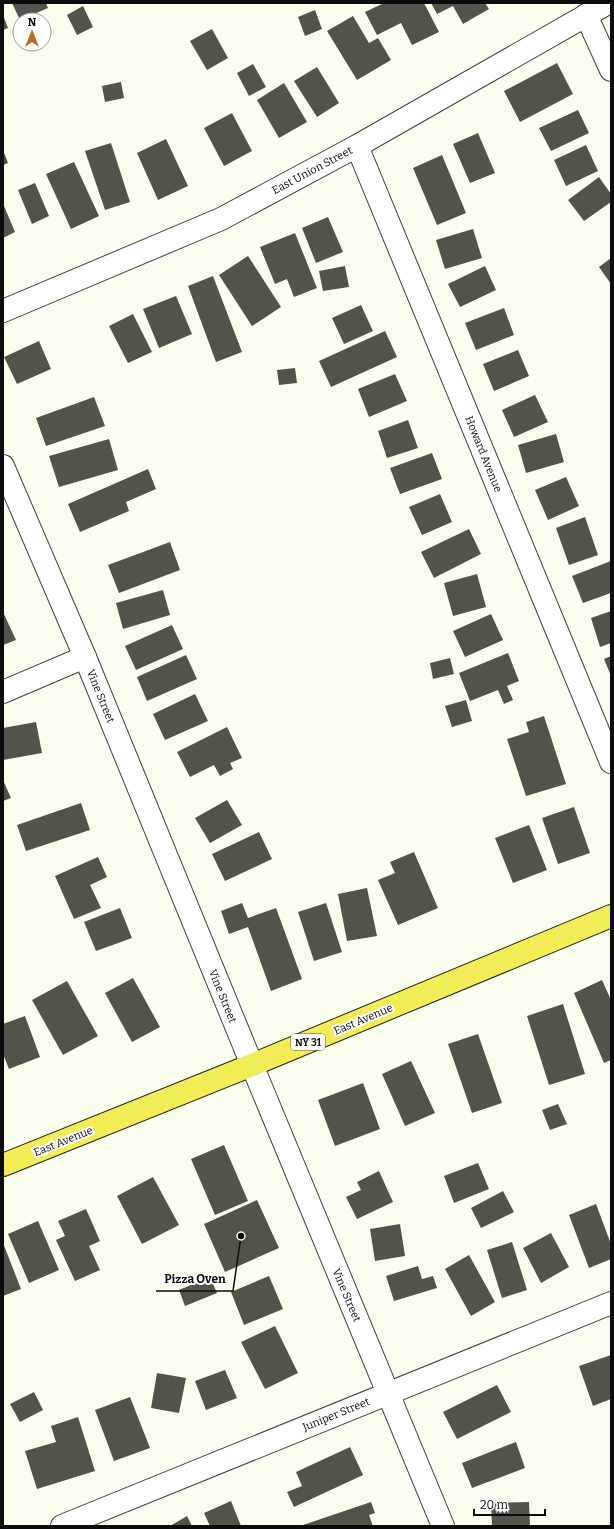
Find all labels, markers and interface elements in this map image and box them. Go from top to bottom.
north arrow [12,12,52,52]
text: N [28,16,37,29]
street label: East Union Street [270,144,355,197]
street label: Howard Avenue [462,414,505,494]
street label: Vine Street [84,667,117,725]
street label: Vine Street [206,967,239,1025]
street label: East Avenue [332,1001,395,1038]
road number: NY 31 [291,1034,325,1050]
street label: East Avenue [32,1124,95,1159]
callout: Pizza Oven [156,1267,233,1291]
street label: Vine Street [329,1267,364,1324]
text: Pizza Oven [164,1272,226,1286]
street label: Juniper Street [300,1395,372,1434]
scale bar [474,1491,545,1517]
text: 20 m [480,1498,509,1512]

